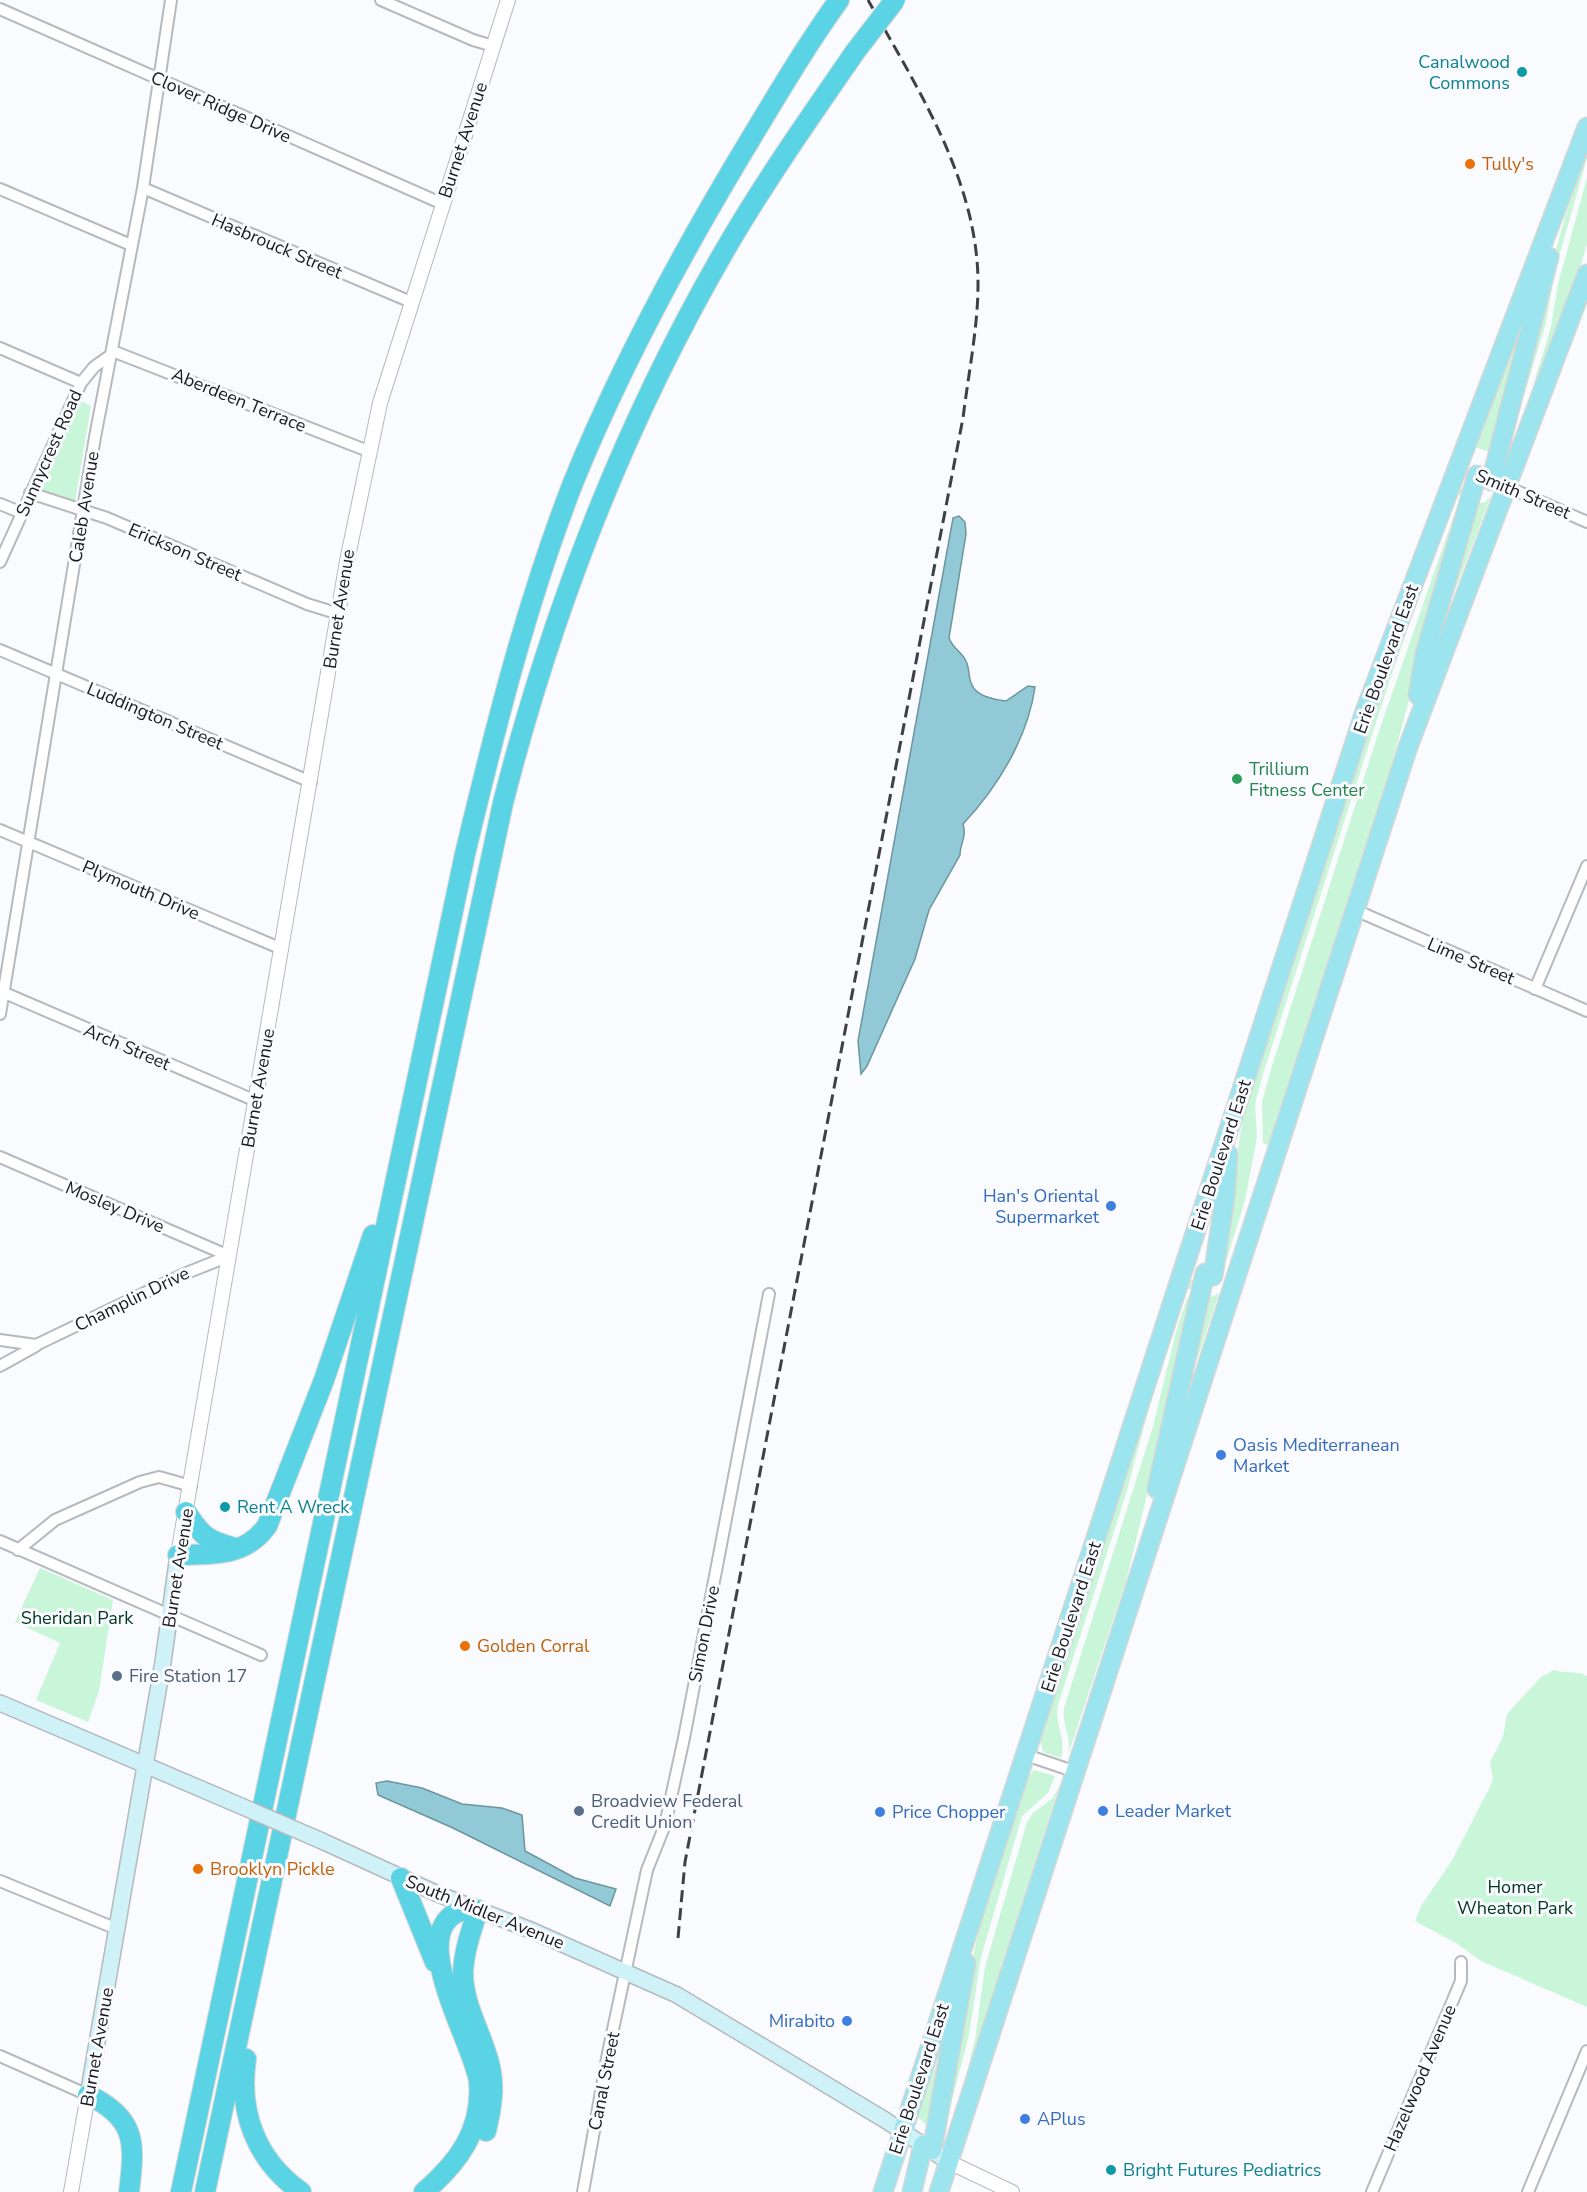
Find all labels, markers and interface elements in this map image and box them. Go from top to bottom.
place label: Canalwood Commons [1418,50,1510,95]
street label: Clover Ridge Drive [147,65,295,149]
marker: Canalwood Commons [1515,65,1529,79]
street label: Burnet Avenue [433,79,493,201]
place label: Tully's [1482,152,1534,176]
marker: Tully's [1463,157,1477,171]
street label: Hasbrouck Street [208,208,347,285]
street label: Aberdeen Terrace [168,362,310,438]
street label: Sunnycrest Road [10,386,88,520]
street label: Caleb Avenue [63,450,105,564]
street label: Smith Street [1472,463,1575,525]
street label: Erickson Street [125,517,246,587]
street label: Burnet Avenue [318,548,360,670]
street label: Erie Boulevard East [1348,580,1424,737]
street label: Luddington Street [83,676,227,756]
place label: Trillium Fitness Center [1249,757,1365,802]
marker: Trillium Fitness Center [1230,772,1244,786]
street label: Plymouth Drive [79,855,203,925]
street label: Lime Street [1424,932,1519,990]
street label: Arch Street [80,1018,175,1076]
street label: Burnet Avenue [236,1026,280,1150]
street label: Erie Boulevard East [1185,1076,1257,1233]
street label: Mosley Drive [62,1175,168,1239]
place label: Han's Oriental Supermarket [983,1184,1100,1229]
marker: Han's Oriental Supermarket [1104,1199,1118,1213]
street label: Champlin Drive [71,1261,193,1337]
place label: Oasis Mediterranean Market [1233,1433,1400,1478]
marker: Oasis Mediterranean Market [1214,1448,1228,1462]
place label: Rent A Wreck [237,1495,350,1519]
marker: Rent A Wreck [218,1500,232,1514]
street label: Burnet Avenue [157,1507,199,1629]
street label: Erie Boulevard East [1035,1538,1107,1695]
street label: Simon Drive [683,1584,725,1684]
park label: Sheridan Park [21,1606,134,1630]
place label: Golden Corral [477,1634,590,1658]
marker: Golden Corral [458,1639,472,1653]
place label: Fire Station 17 [129,1664,247,1688]
marker: Fire Station 17 [110,1669,124,1683]
place label: Broadview Federal Credit Union [591,1789,743,1834]
place label: Leader Market [1115,1799,1232,1823]
place label: Price Chopper [892,1800,1006,1824]
marker: Broadview Federal Credit Union [572,1804,586,1818]
marker: Leader Market [1096,1804,1110,1818]
marker: Price Chopper [873,1805,887,1819]
place label: Brooklyn Pickle [210,1857,334,1881]
marker: Brooklyn Pickle [191,1862,205,1876]
street label: South Midler Avenue [402,1869,568,1955]
park label: Homer Wheaton Park [1457,1875,1574,1920]
street label: Burnet Avenue [75,1985,119,2109]
street label: Erie Boulevard East [883,2000,955,2157]
street label: Hazelwood Avenue [1378,2001,1462,2155]
place label: Mirabito [769,2009,835,2033]
marker: Mirabito [840,2014,854,2028]
street label: Canal Street [583,2029,625,2132]
place label: APlus [1037,2107,1086,2131]
marker: APlus [1018,2112,1032,2126]
place label: Bright Futures Pediatrics [1123,2158,1322,2182]
marker: Bright Futures Pediatrics [1104,2163,1118,2177]

